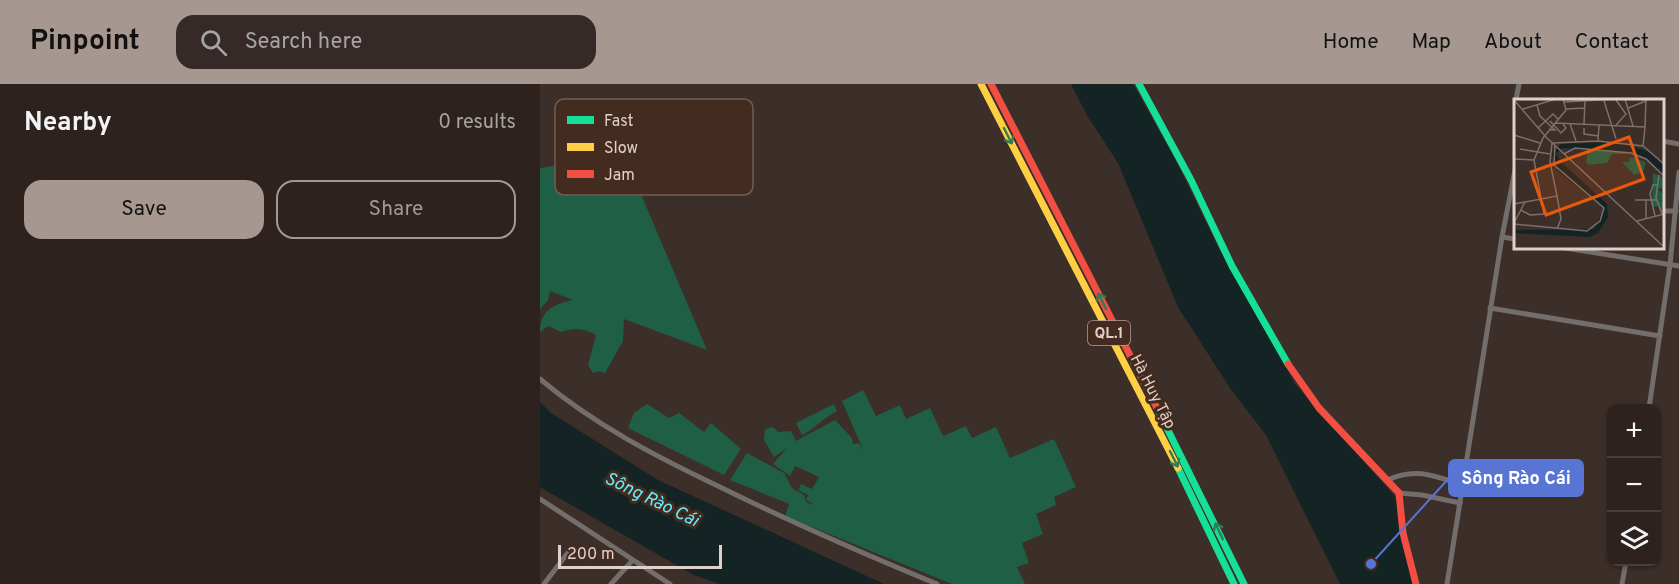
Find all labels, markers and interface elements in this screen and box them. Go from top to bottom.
search box [176,15,596,69]
text: Pinpoint [30,24,140,60]
icon: search [197,26,230,59]
text: Search here [245,29,362,56]
text: Home [1323,29,1379,56]
text: Map [1412,29,1451,56]
text: About [1484,29,1542,56]
text: Contact [1575,29,1649,56]
legend [555,99,753,195]
inset map [1514,99,1664,249]
text: Nearby [24,107,112,140]
text: 0 results [438,110,516,136]
text: Fast [604,112,634,132]
one-way arrow [1002,127,1014,145]
text: Slow [604,139,638,159]
text: Jam [604,166,635,186]
button: Save [24,180,264,239]
button: Share [276,180,516,239]
one-way arrow [1096,292,1108,310]
road number: QL.1 [1088,321,1130,345]
street label: Hà Huy Tập [1125,351,1179,432]
map controls [1607,404,1661,566]
button: + [1607,404,1661,458]
one-way arrow [1169,449,1180,467]
button: − [1607,458,1661,512]
callout: Sông Rào Cái [1449,460,1583,496]
water label: Sông Rào Cái [601,468,704,534]
text: Sông Rào Cái [1461,468,1571,491]
button: layers [1607,512,1661,566]
one-way arrow [1213,523,1225,541]
scale bar [558,542,722,570]
text: 200 m [567,545,615,565]

